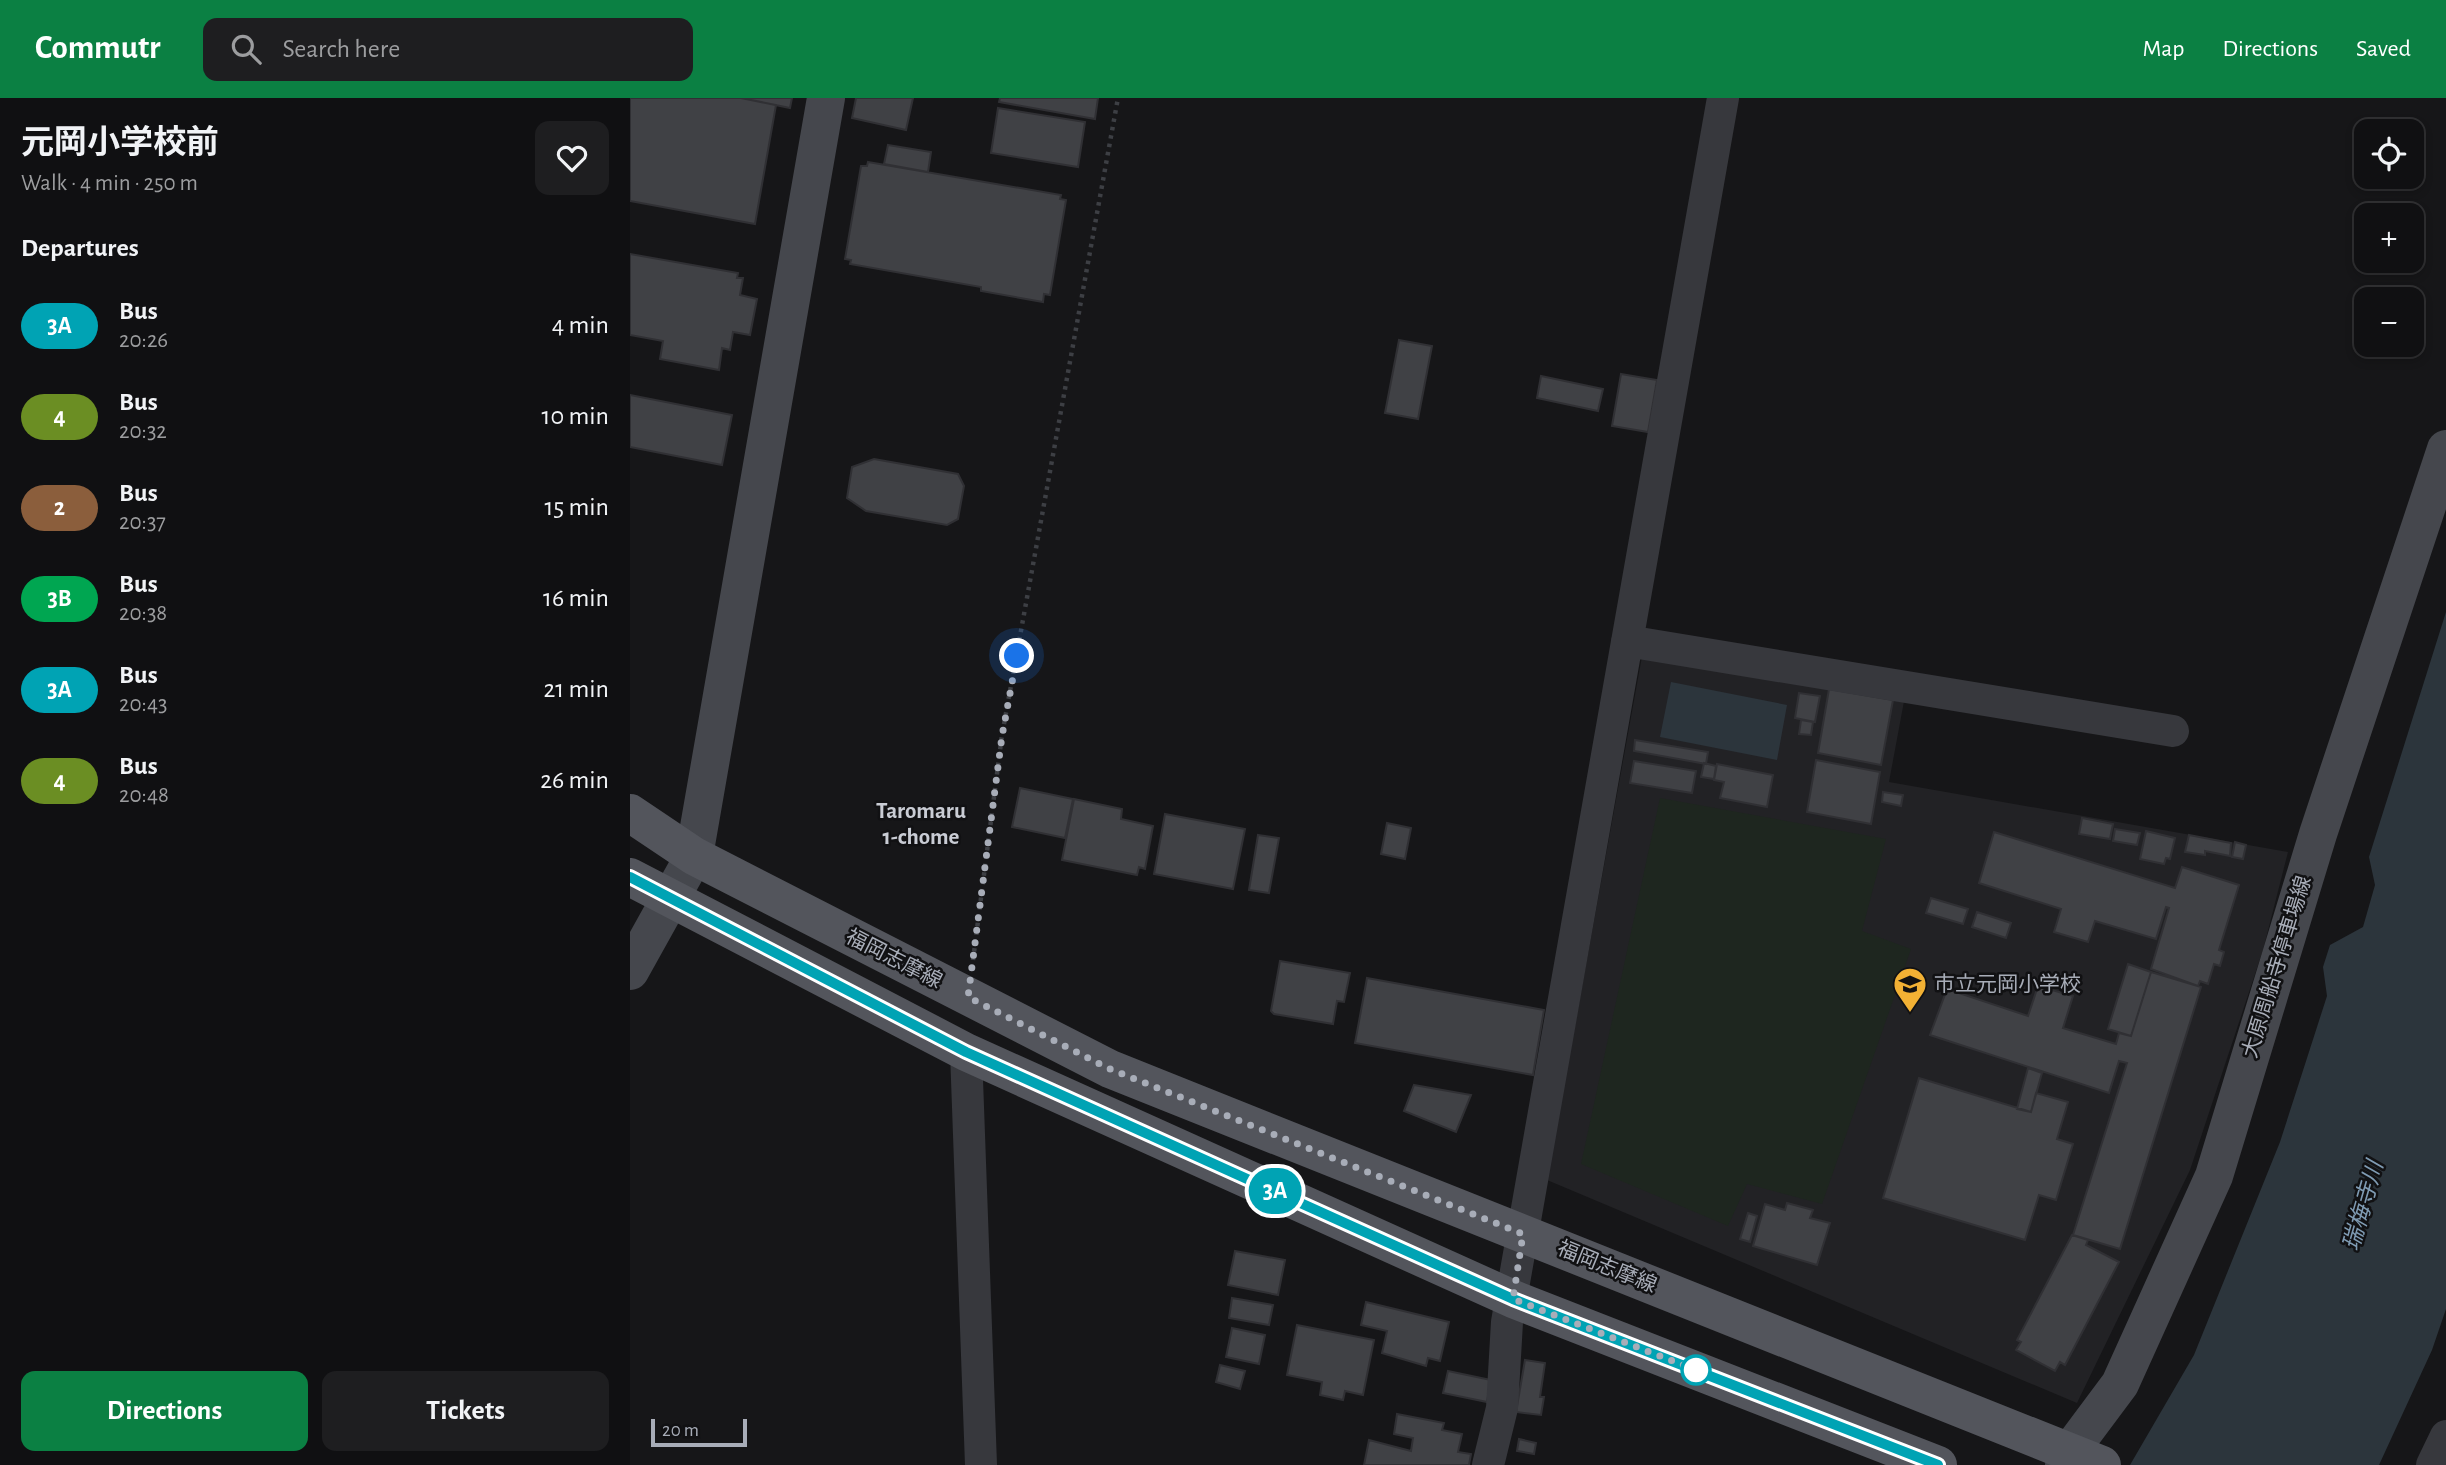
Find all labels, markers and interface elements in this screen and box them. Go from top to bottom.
search box [203,18,693,81]
icon: search [227,30,265,68]
text: Commutr [35,32,161,65]
text: Search here [283,36,400,62]
text: Map [2142,37,2184,61]
text: Directions [2222,37,2318,61]
text: Saved [2356,37,2411,61]
map controls [2354,119,2424,357]
button: locate [2354,119,2424,189]
button: heart [535,121,609,195]
text: 元岡小学校前 [21,127,219,160]
text: Walk · 4 min · 250 m [21,172,198,195]
button: + [2354,203,2424,273]
text: Departures [21,235,139,261]
button: − [2354,287,2424,357]
text: Bus [119,298,158,324]
text: 4 min [552,312,609,338]
text: 3A [47,314,72,338]
text: 20:26 [119,329,168,352]
text: Bus [119,389,158,415]
text: 10 min [542,403,609,429]
text: 4 [53,405,66,429]
text: 20:32 [119,420,167,443]
text: Bus [119,480,158,506]
text: 15 min [544,494,609,520]
text: 2 [54,496,65,520]
text: 20:37 [119,511,166,534]
text: Bus [119,571,158,597]
text: 16 min [543,585,609,611]
text: 3B [47,587,72,611]
text: 20:38 [119,602,167,625]
your location [999,638,1034,673]
text: Bus [119,662,158,688]
text: 21 min [543,676,609,702]
text: 3A [47,678,72,702]
text: 20:43 [119,693,167,716]
text: Bus [119,753,158,779]
text: 26 min [540,767,609,793]
text: 4 [53,769,66,793]
text: 20:48 [119,784,169,807]
district label: Taromaru 1-chome [876,800,966,849]
street label: 大原周船寺停車場線 [2238,873,2315,1060]
street label: 福岡志摩線 [842,925,946,992]
school or university icon: 市立元岡小学校 [1891,965,1929,1014]
place label: 市立元岡小学校 [1934,973,2081,995]
water label: 瑞梅寺川 [2338,1155,2389,1253]
line badge: 3A [1244,1168,1306,1214]
text: 3A [1263,1179,1287,1203]
street label: 福岡志摩線 [1554,1237,1660,1296]
unlabelled marker [1681,1355,1711,1385]
button: Directions [21,1371,308,1451]
button: Tickets [322,1371,609,1451]
scale bar [651,1416,747,1448]
text: 20 m [662,1421,699,1440]

